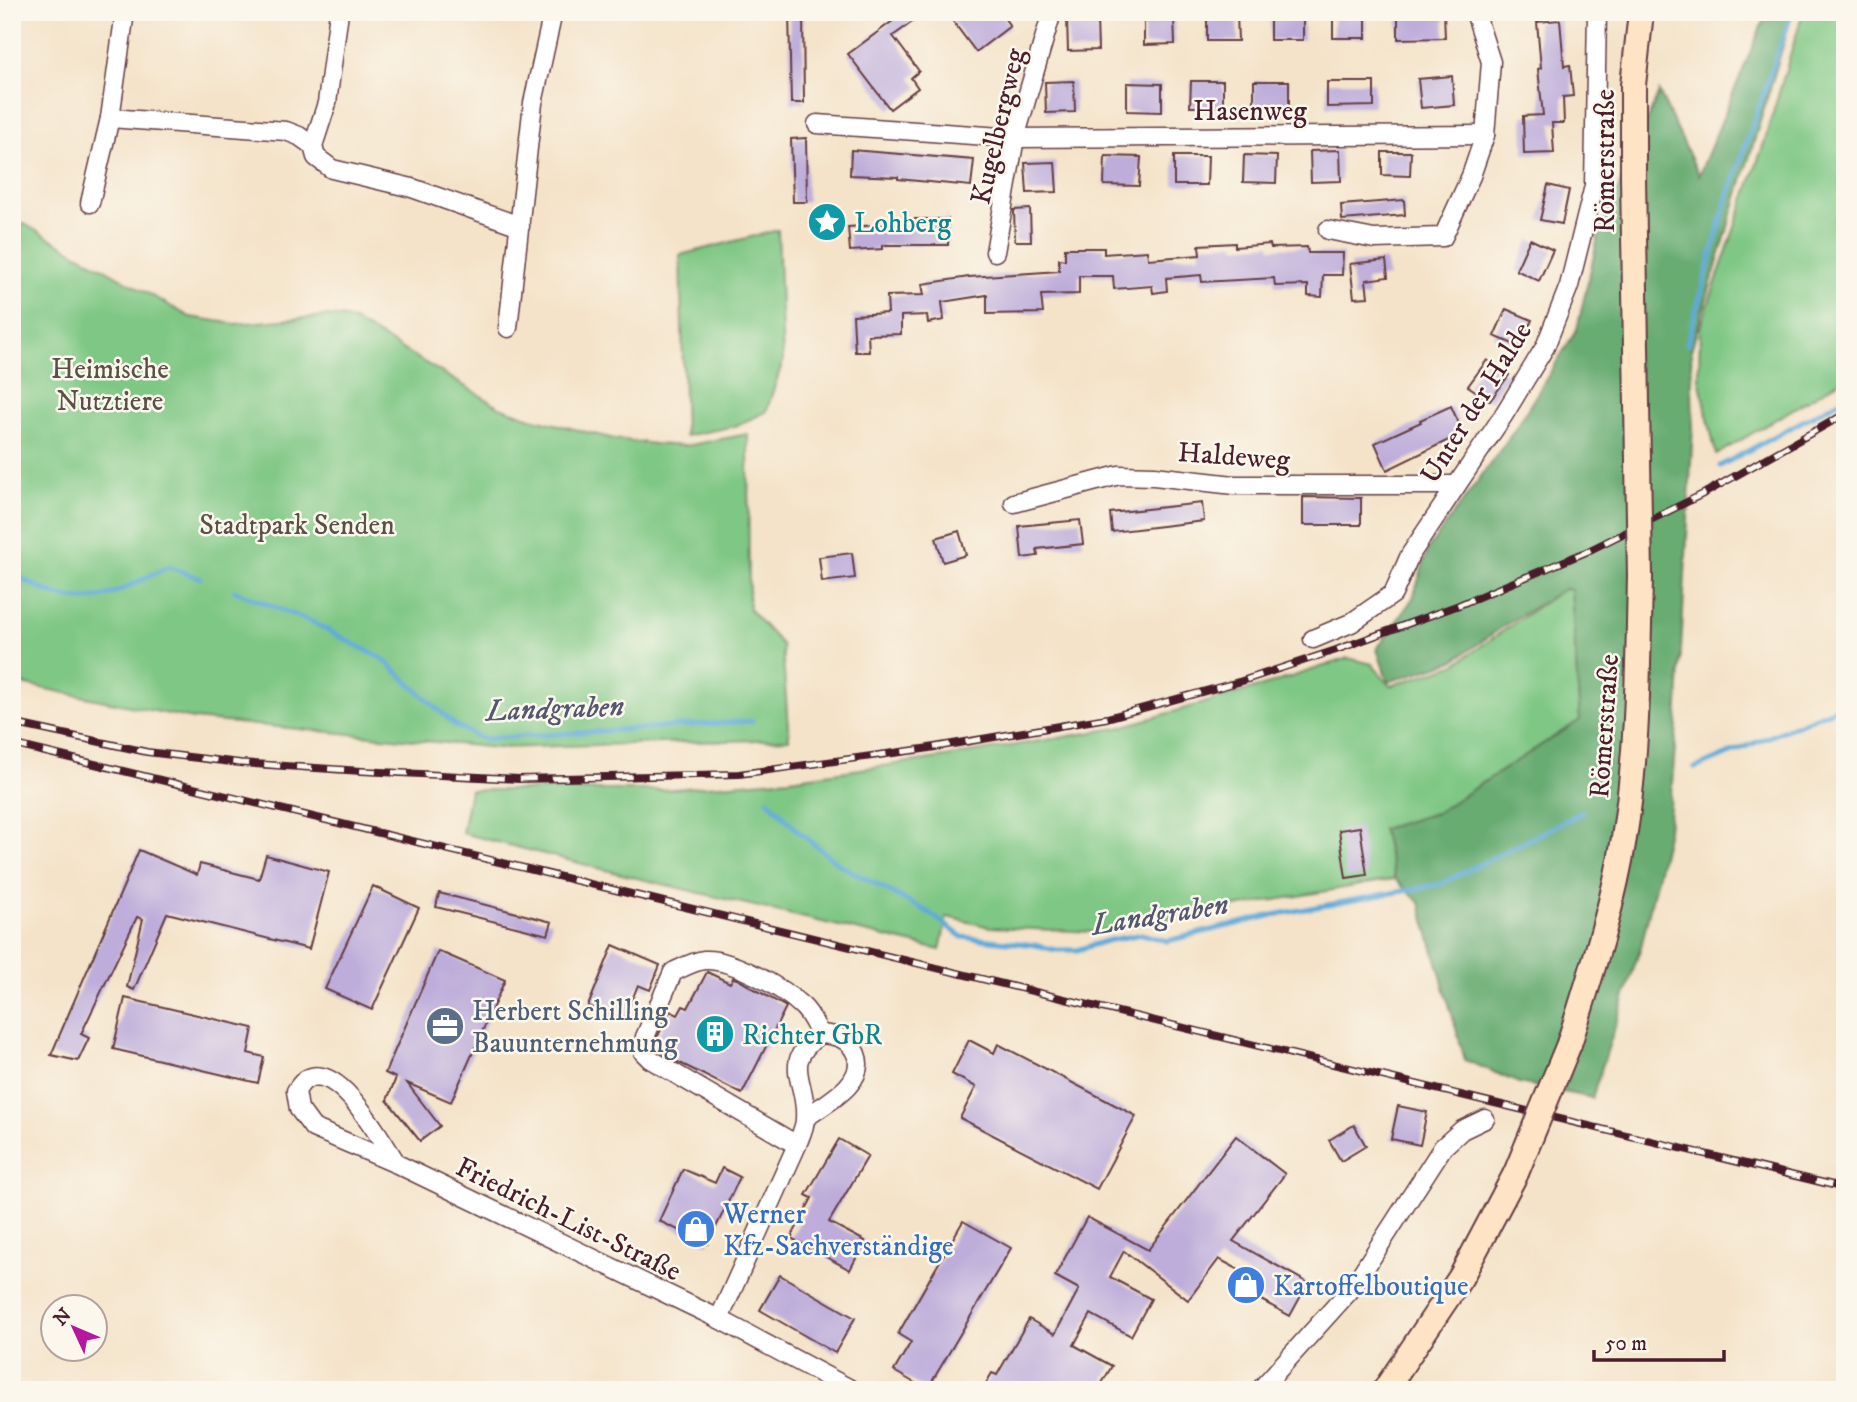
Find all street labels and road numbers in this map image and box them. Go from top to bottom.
street label: Kugelbergweg [964,45,1033,208]
street label: Römerstraße [1588,89,1623,233]
street label: Hasenweg [1193,94,1307,129]
street label: Unter der Halde [1413,316,1540,490]
street label: Haldeweg [1177,435,1292,478]
street label: Römerstraße [1582,653,1627,799]
street label: Friedrich-List-Straße [450,1150,687,1289]

